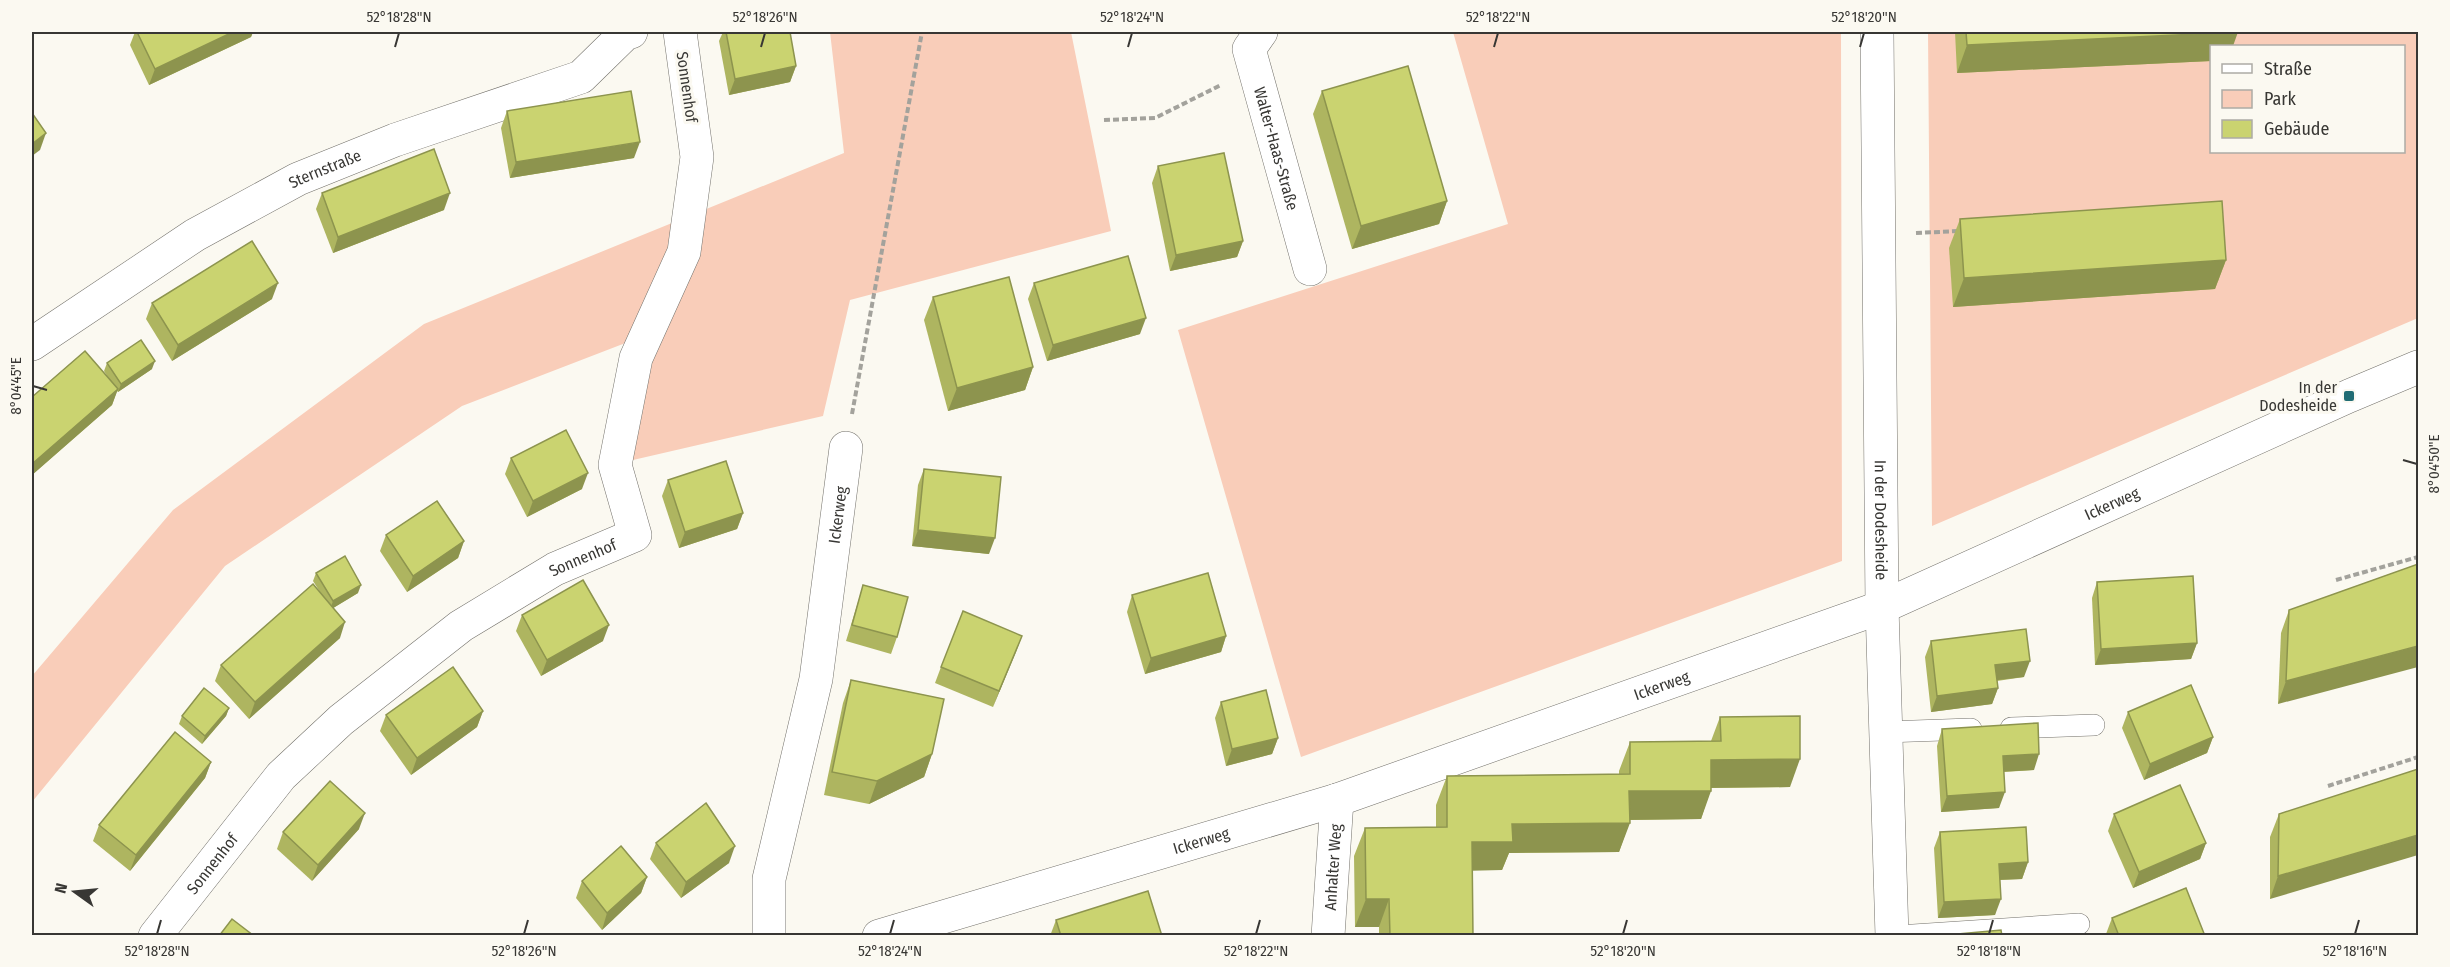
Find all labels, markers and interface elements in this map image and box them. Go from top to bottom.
text: 52°18'28"N [366,8,432,26]
text: 52°18'26"N [732,8,798,26]
text: 52°18'24"N [1100,8,1164,26]
text: 52°18'22"N [1466,8,1530,26]
text: 52°18'20"N [1831,8,1897,26]
legend [2210,45,2405,153]
street label: Sonnenhof [673,50,702,125]
text: Straße [2264,58,2312,80]
street label: Walter-Haas-Straße [1250,85,1303,212]
text: Park [2264,88,2297,110]
text: Gebäude [2264,118,2330,140]
street label: Sternstraße [285,145,364,192]
text: 8°04'45"E [7,357,25,415]
place label: In der Dodesheide [2259,378,2337,415]
marker: In der Dodesheide [2342,389,2356,403]
text: 8°04'50"E [2425,434,2443,494]
street label: In der Dodesheide [1871,460,1891,580]
street label: Ickerweg [2081,482,2142,524]
street label: Ickerweg [824,484,851,545]
street label: Sonnenhof [545,534,620,580]
street label: Ickerweg [1631,666,1692,704]
street label: Ickerweg [1171,823,1232,858]
street label: Anhalter Weg [1320,823,1345,911]
street label: Sonnenhof [182,829,242,898]
north arrow [45,862,105,922]
text: N [51,881,71,895]
text: 52°18'28"N [124,942,190,960]
text: 52°18'26"N [491,942,557,960]
text: 52°18'24"N [858,942,922,960]
text: 52°18'22"N [1224,942,1288,960]
text: 52°18'20"N [1590,942,1656,960]
text: 52°18'18"N [1957,942,2021,960]
text: 52°18'16"N [2323,942,2387,960]

